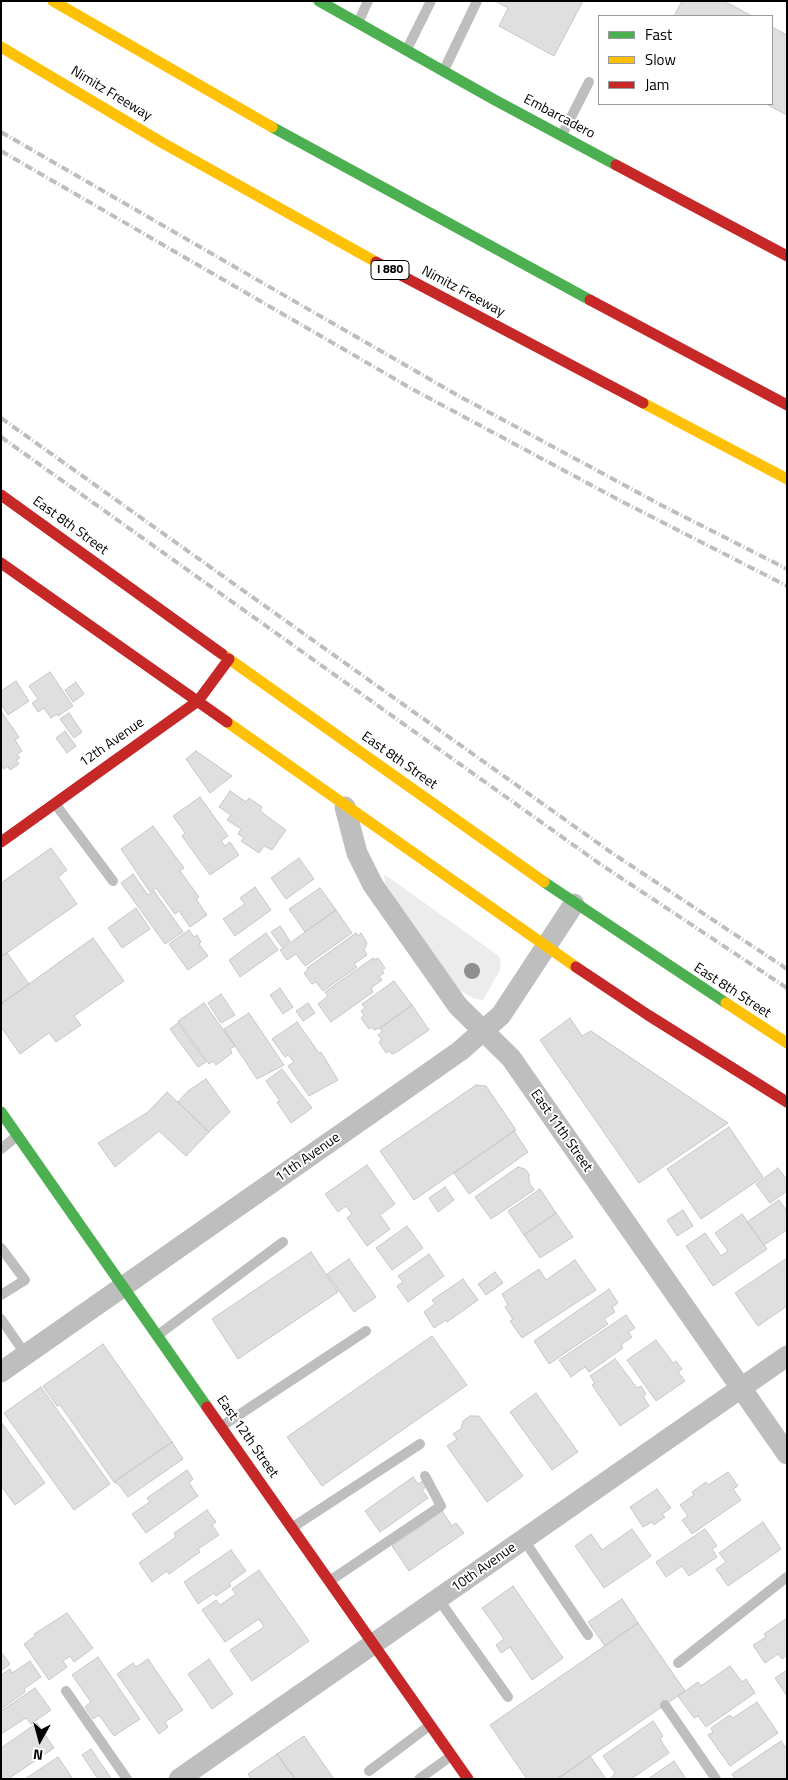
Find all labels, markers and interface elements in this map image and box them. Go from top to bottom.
legend [598,15,773,105]
text: Fast [645,23,672,46]
text: Slow [645,48,676,71]
street label: Nimitz Freeway [67,63,155,125]
text: Jam [645,73,669,96]
street label: Embarcadero [521,91,597,143]
road number: I 880 [371,260,409,280]
street label: Nimitz Freeway [419,263,507,321]
street label: East 8th Street [29,493,111,559]
street label: 12th Avenue [76,715,148,771]
street label: East 8th Street [358,729,440,793]
street label: East 8th Street [690,960,774,1022]
street label: East 11th Street [526,1087,596,1175]
street label: 11th Avenue [272,1130,344,1186]
street label: East 12th Street [212,1393,282,1481]
street label: 10th Avenue [448,1540,520,1596]
north arrow [15,1715,65,1765]
text: N [32,1744,44,1766]

